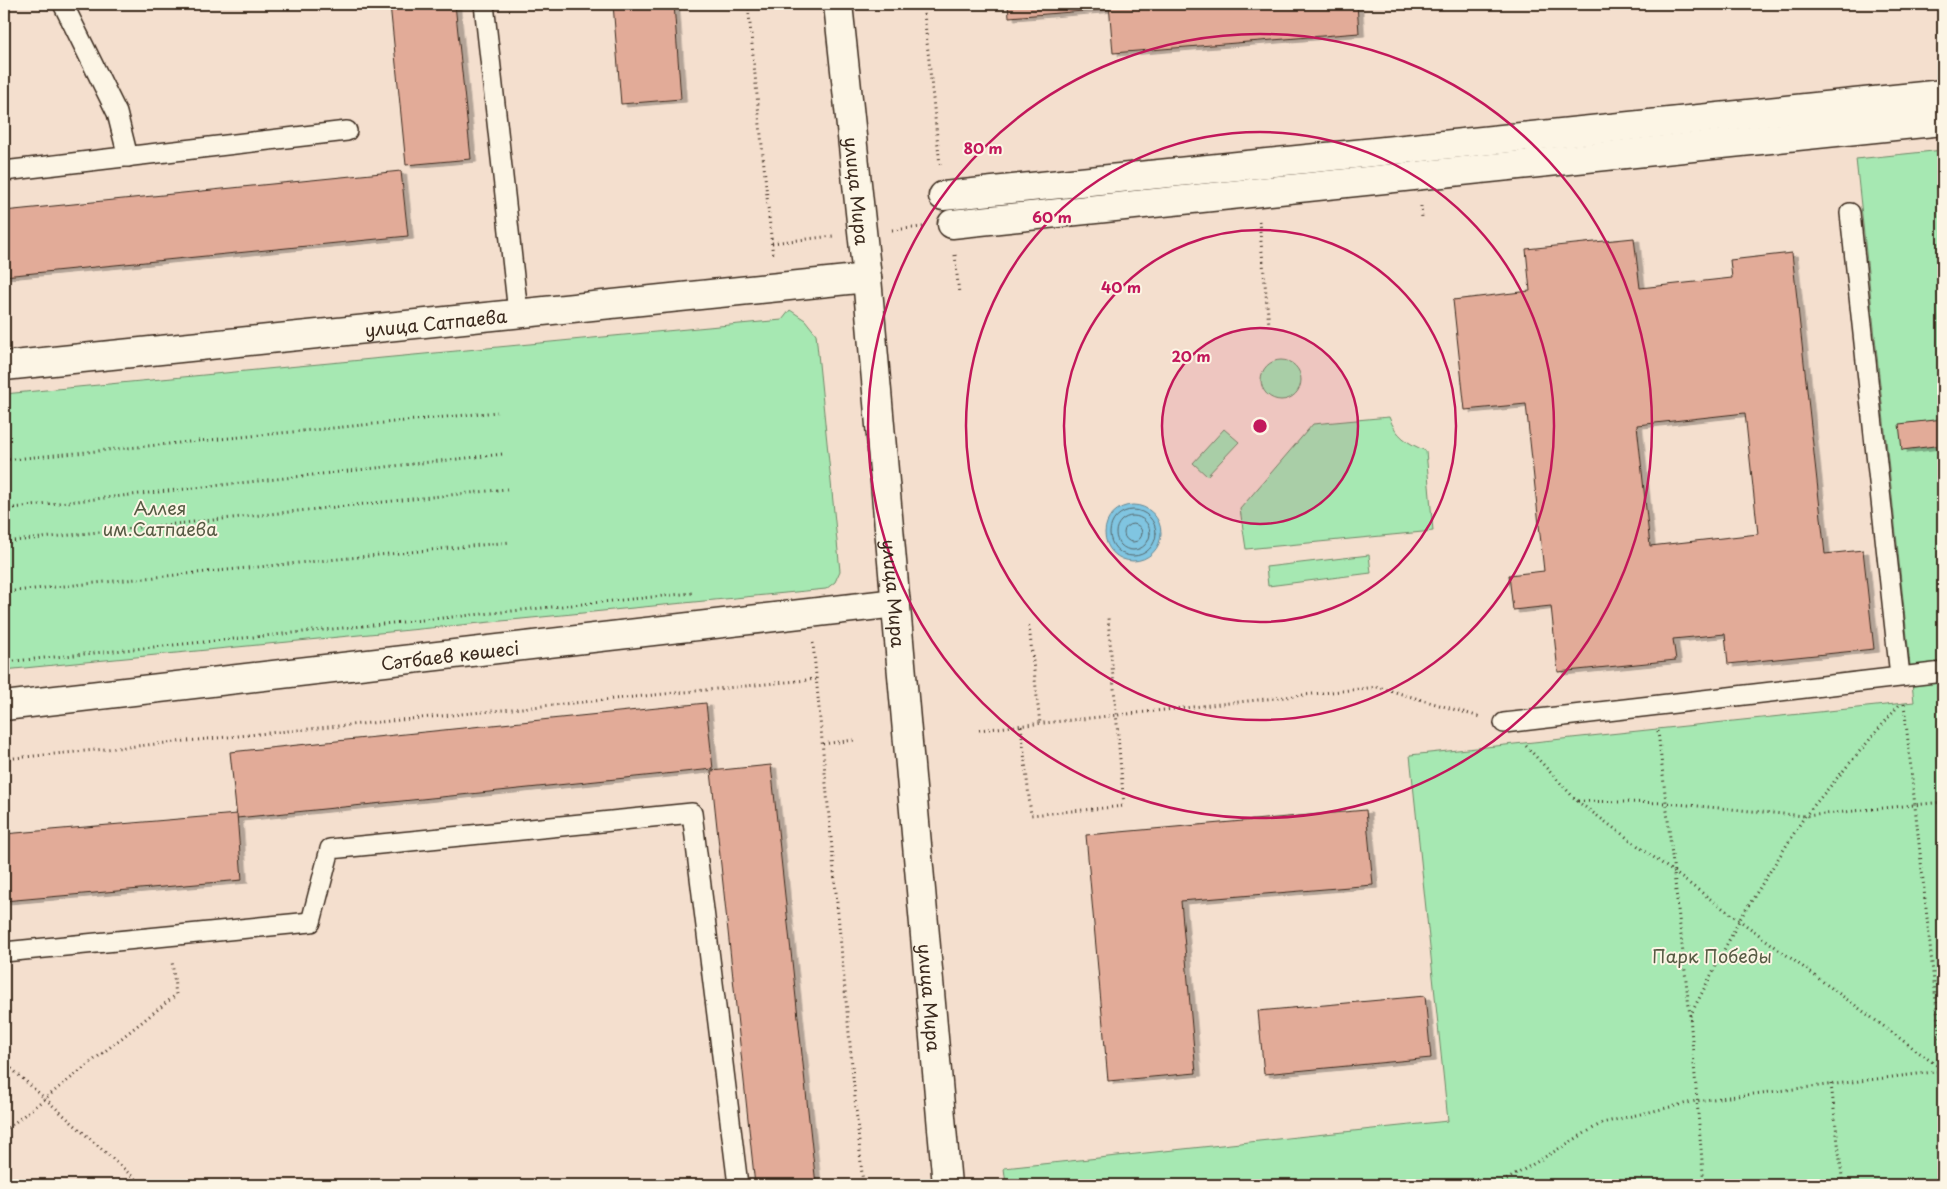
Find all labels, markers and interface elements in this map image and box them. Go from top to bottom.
street label: улица Мира [839,136,877,247]
text: 80 m [963,136,1003,159]
text: 60 m [1032,205,1072,228]
text: 40 m [1101,275,1141,298]
street label: улица Сатпаева [363,301,509,343]
text: 20 m [1172,344,1210,367]
centre of rings [1251,417,1269,435]
park label: Аллея им.Сатпаева [103,494,218,542]
street label: улица Мира [877,538,913,649]
street label: Сәтбаев көшесі [379,633,521,676]
street label: улица Мира [912,942,949,1054]
park label: Парк Победы [1652,942,1772,969]

